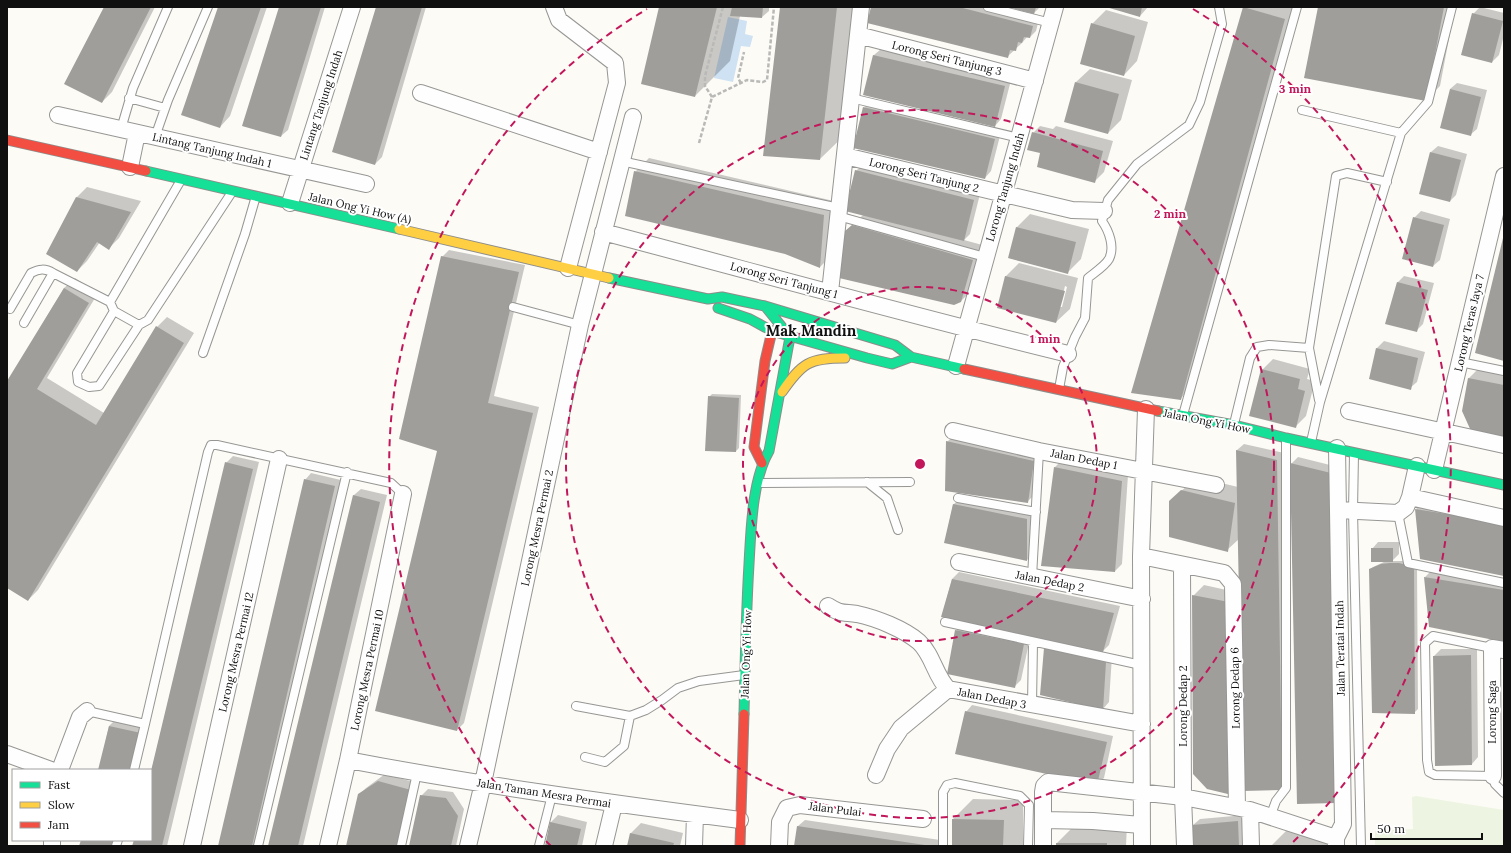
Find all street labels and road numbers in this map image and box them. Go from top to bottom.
street label: Lorong Seri Tanjung 3 [891,38,1003,78]
street label: Lintang Tanjung Indah [297,48,346,162]
street label: Lintang Tanjung Indah 1 [151,129,273,171]
street label: Lorong Tanjung Indah [983,130,1027,243]
street label: Lorong Seri Tanjung 2 [868,155,980,195]
street label: Jalan Ong Yi How (A) [306,189,413,228]
street label: Lorong Seri Tanjung 1 [729,259,839,301]
street label: Lorong Teras Jaya 7 [1451,273,1487,373]
street label: Jalan Ong Yi How [1161,405,1252,436]
street label: Jalan Dedap 1 [1048,445,1119,472]
street label: Lorong Mesra Permai 2 [518,468,556,587]
street label: Jalan Dedap 2 [1014,567,1086,595]
street label: Lorong Mesra Permai 12 [215,591,257,713]
street label: Jalan Teratai Indah [1332,600,1348,697]
street label: Lorong Mesra Permai 10 [347,608,387,732]
street label: Jalan Ong Yi How [737,609,755,700]
street label: Lorong Dedap 6 [1227,647,1243,729]
street label: Lorong Dedap 2 [1176,665,1190,747]
street label: Lorong Saga [1485,680,1499,744]
street label: Jalan Dedap 3 [955,684,1028,712]
street label: Jalan Taman Mesra Permai [475,775,612,811]
street label: Jalan Pulai [807,799,862,819]

